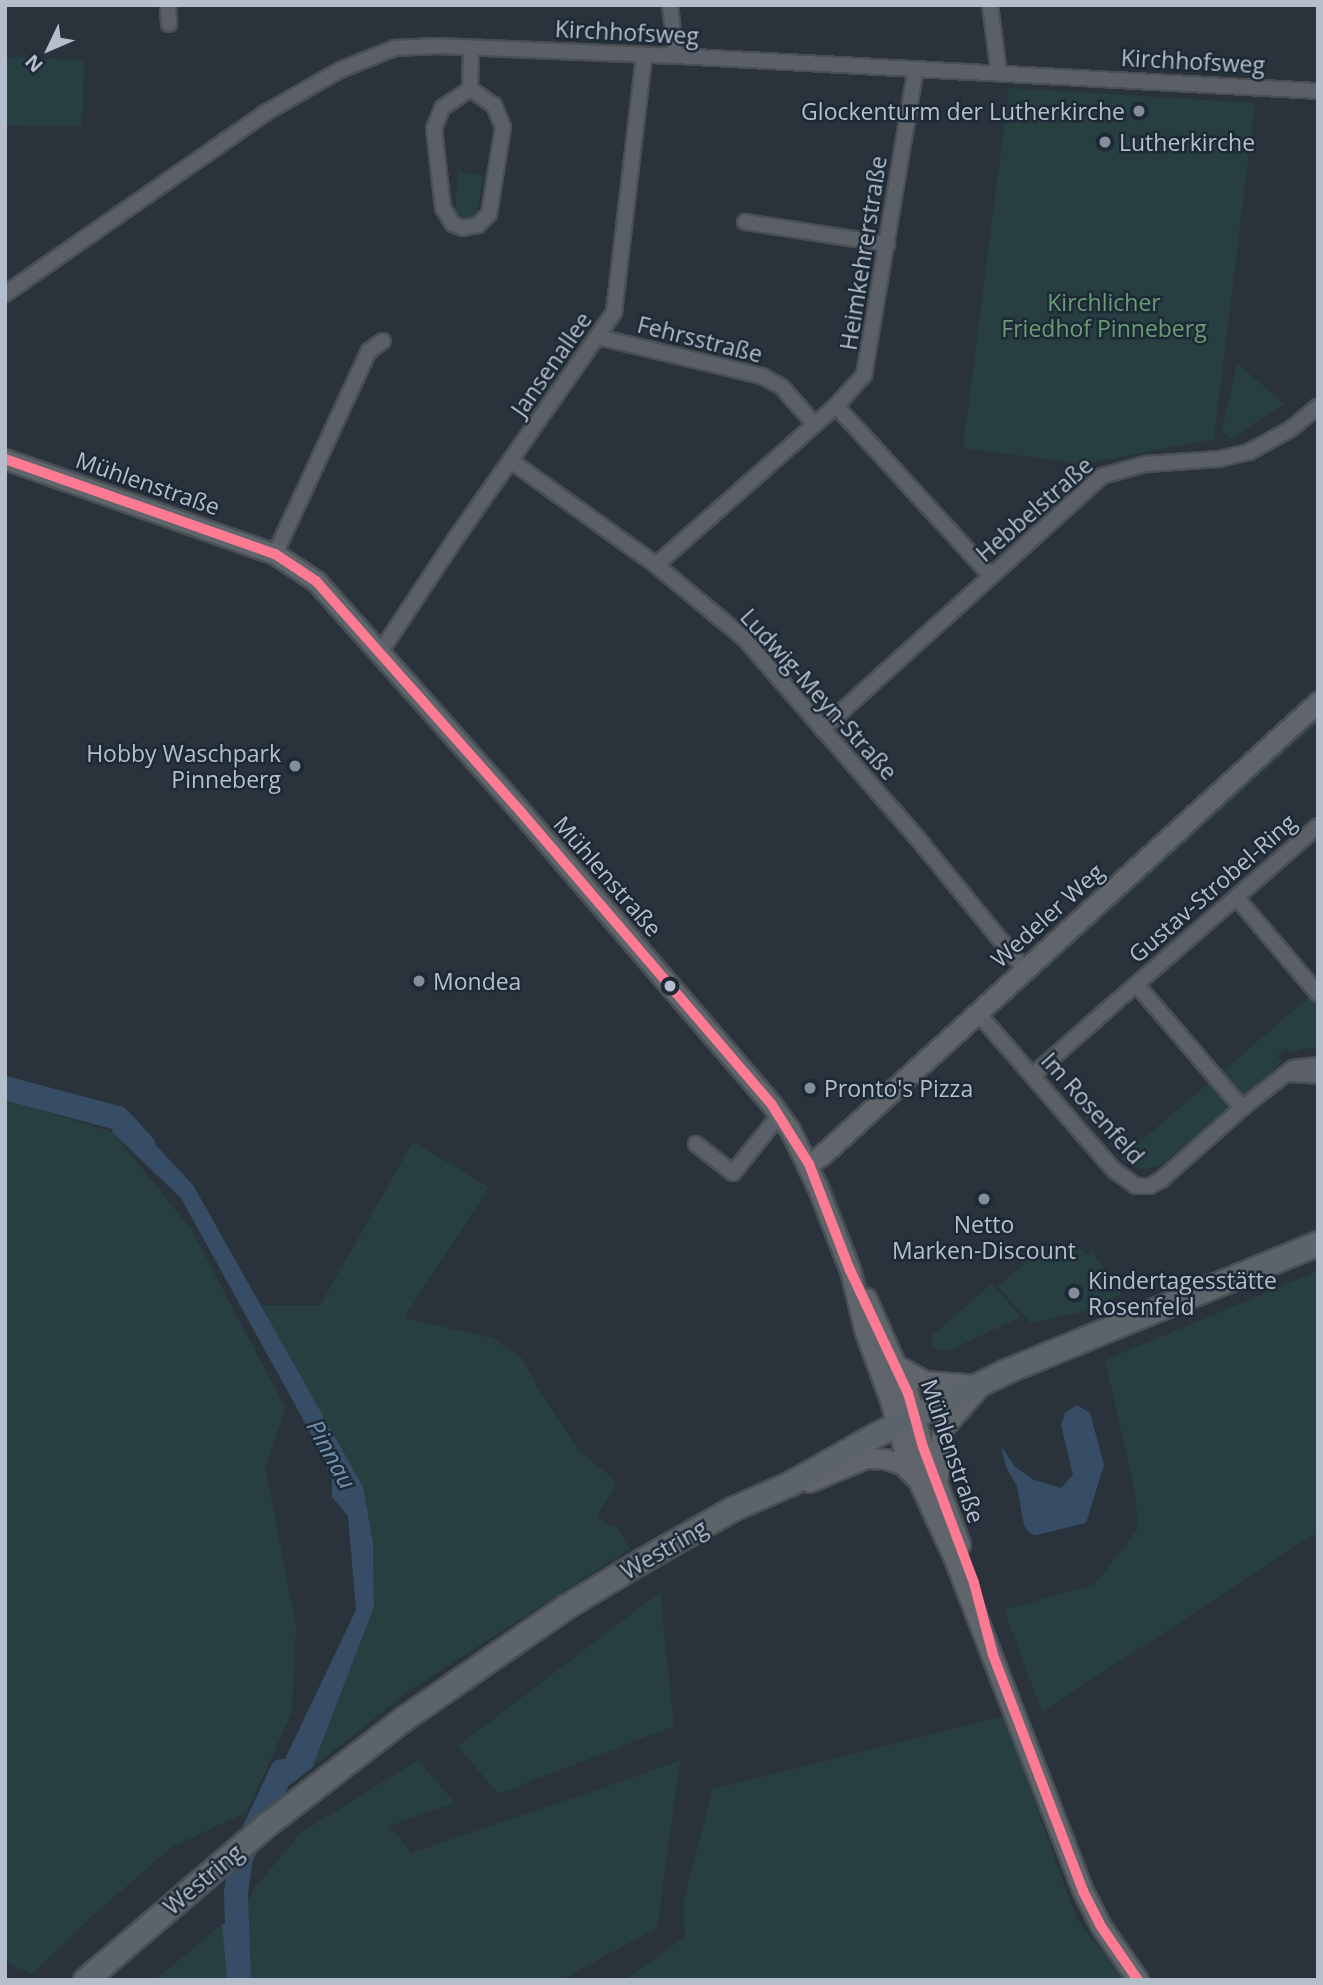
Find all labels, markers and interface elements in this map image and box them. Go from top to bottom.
north arrow [14,14,84,84]
street label: Kirchhofsweg [554,14,700,50]
street label: Kirchhofsweg [1120,43,1266,79]
text: N [19,49,49,78]
place label: Glockenturm der Lutherkirche [801,97,1125,125]
marker: Glockenturm der Lutherkirche [1131,103,1147,119]
place label: Lutherkirche [1119,128,1255,156]
marker: Lutherkirche [1097,134,1113,150]
street label: Heimkehrerstraße [834,154,892,352]
park label: Kirchlicher Friedhof Pinneberg [1001,288,1207,342]
street label: Jansenallee [505,306,597,422]
street label: Fehrsstraße [635,310,765,368]
street label: Mühlenstraße [72,445,224,521]
street label: Hebbelstraße [970,451,1098,567]
street label: Ludwig-Meyn-Straße [735,603,903,785]
place label: Hobby Waschpark Pinneberg [86,739,281,793]
marker: Hobby Waschpark Pinneberg [287,758,303,774]
street label: Gustav-Strobel-Ring [1123,808,1301,968]
street label: Mühlenstraße [548,810,668,942]
street label: Wedeler Weg [985,857,1109,973]
place label: Mondea [433,967,521,995]
marker: Mondea [411,973,427,989]
unlabelled marker [663,979,677,993]
street label: Im Rosenfeld [1036,1047,1150,1169]
place label: Pronto's Pizza [824,1074,973,1102]
marker: Pronto's Pizza [802,1080,818,1096]
marker: Netto Marken-Discount [976,1191,992,1207]
place label: Netto Marken-Discount [892,1210,1076,1264]
place label: Kindertagesstätte Rosenfeld [1088,1266,1277,1320]
marker: Kindertagesstätte Rosenfeld [1066,1285,1082,1301]
street label: Mühlenstraße [915,1375,991,1527]
water label: Pinnau [301,1414,363,1494]
street label: Westring [616,1513,712,1585]
street label: Westring [158,1838,248,1920]

